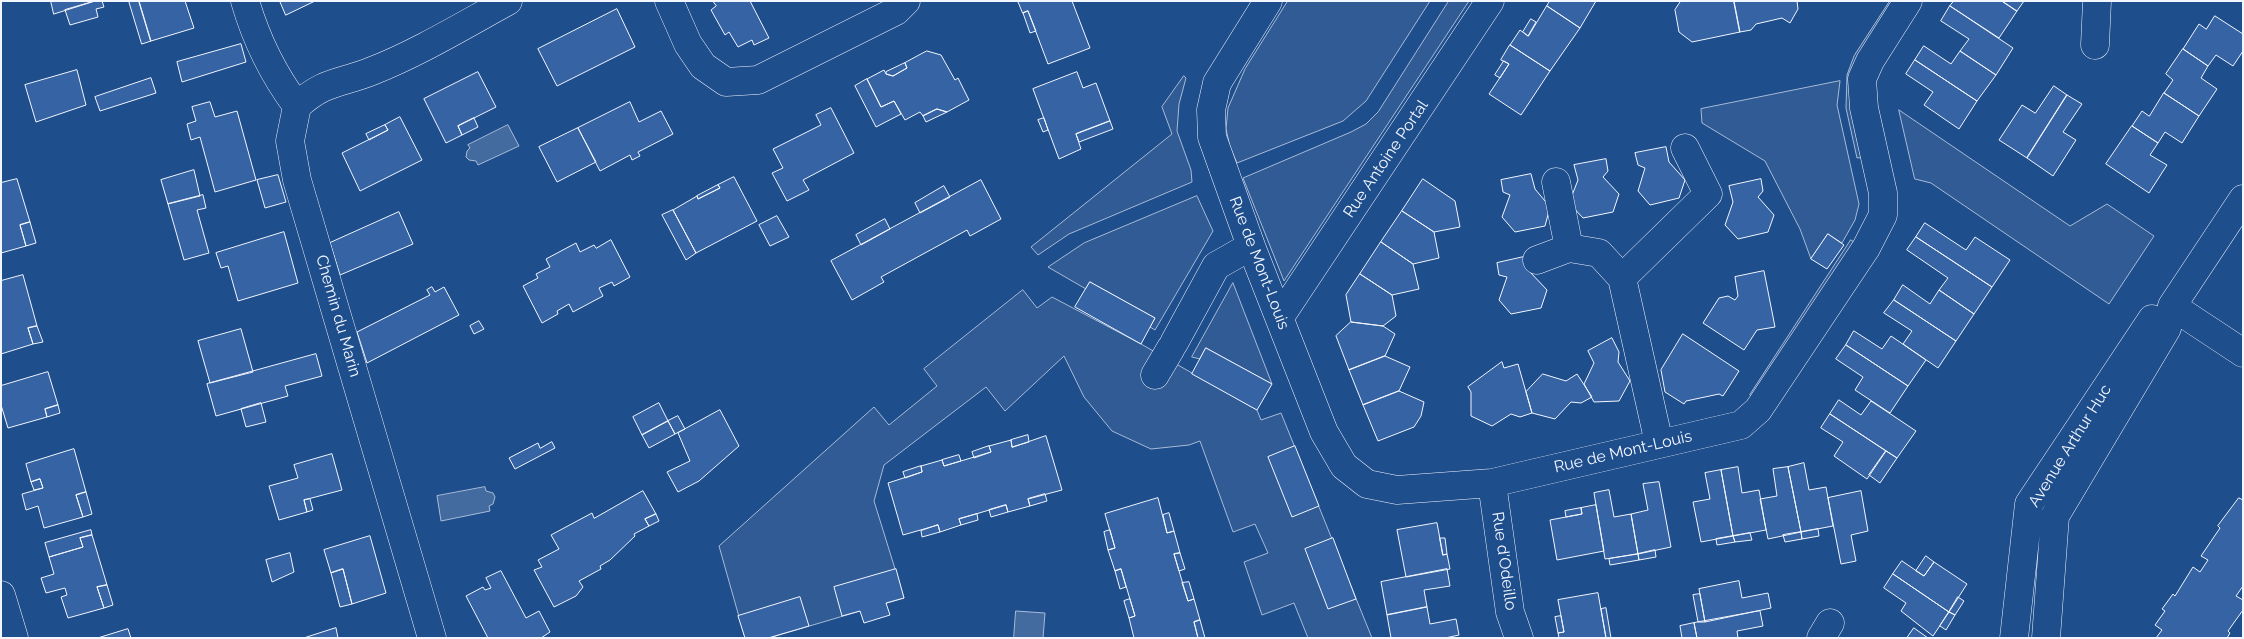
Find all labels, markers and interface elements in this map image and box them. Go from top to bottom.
street label: Rue Antoine Portal [1340,97,1432,221]
street label: Rue de Mont-Louis [1225,194,1293,332]
street label: Chemin du Marin [311,253,365,379]
street label: Avenue Arthur Huc [2025,381,2115,511]
street label: Rue de Mont-Louis [1552,427,1694,477]
street label: Rue d'Odeillo [1488,510,1520,612]

